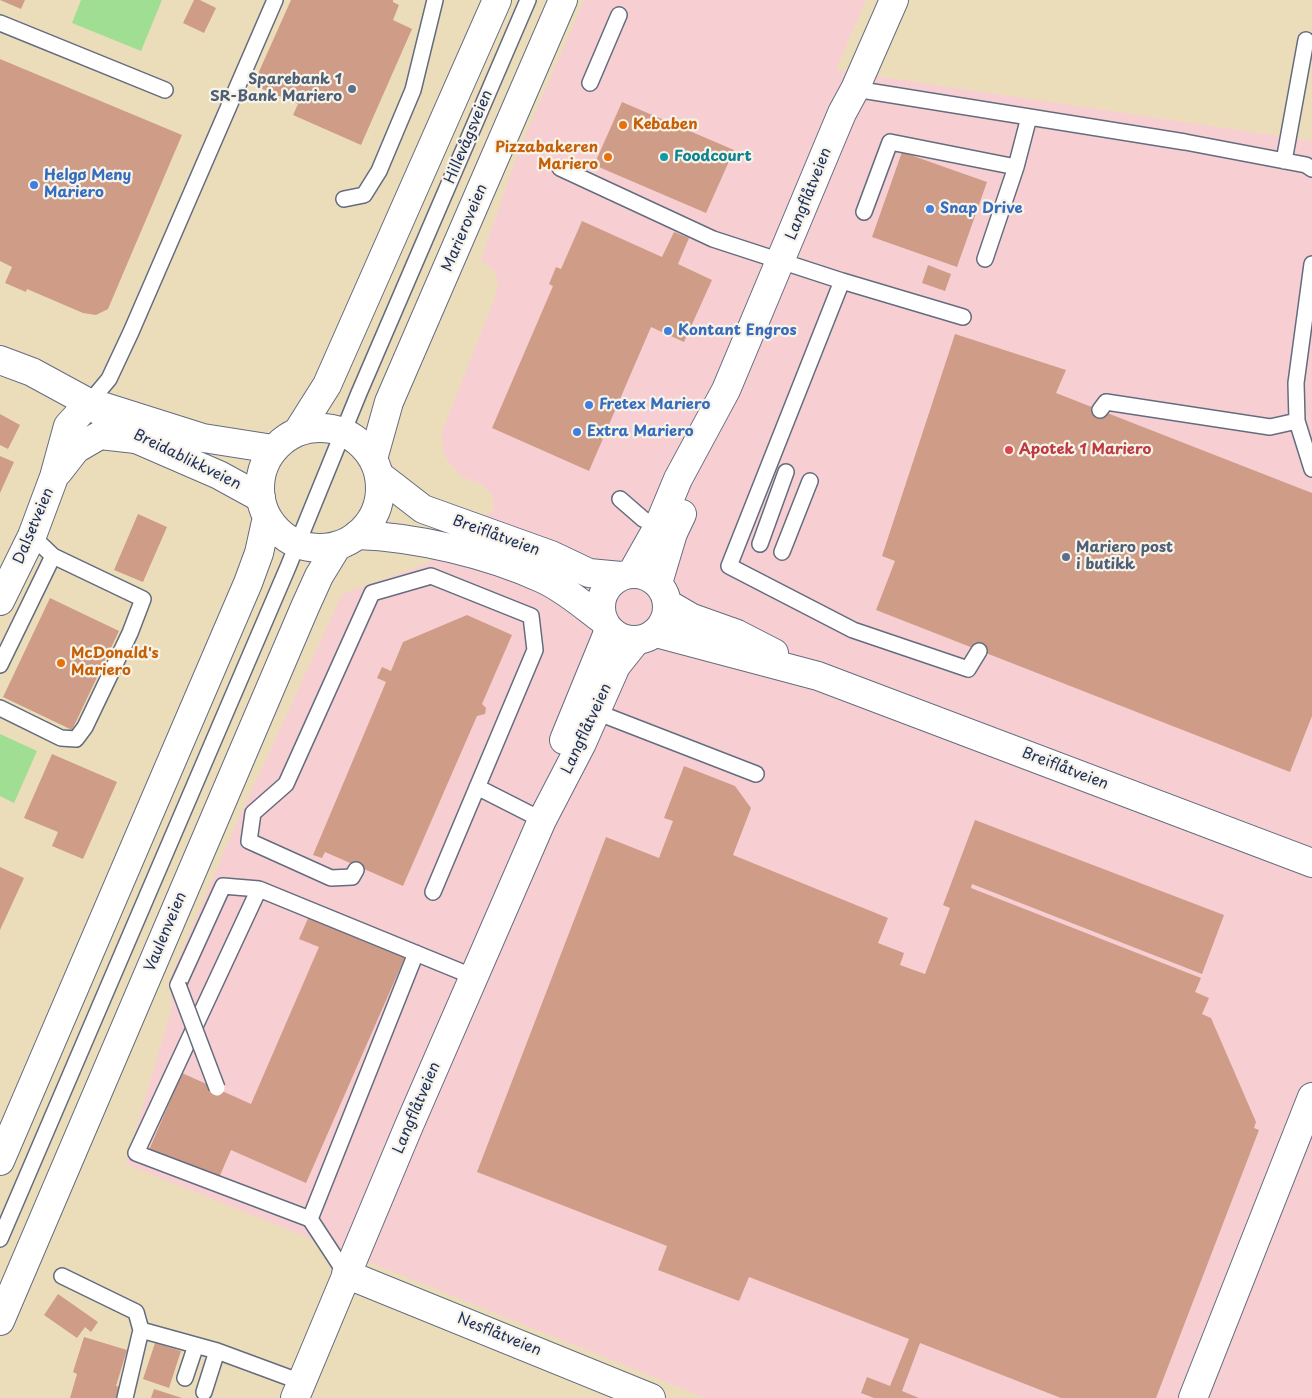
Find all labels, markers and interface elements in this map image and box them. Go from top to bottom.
place label: Sparebank 1 SR-Bank Mariero [210,71,342,106]
marker: Sparebank 1 SR-Bank Mariero [346,83,358,95]
street label: Hillevågsveien [441,87,497,187]
place label: Kebaben [633,116,698,134]
marker: Kebaben [617,119,629,131]
place label: Pizzabakeren Mariero [495,139,598,174]
street label: Langflåtveien [782,145,836,243]
place label: Foodcourt [674,148,752,166]
marker: Pizzabakeren Mariero [602,151,614,163]
marker: Foodcourt [658,151,670,163]
place label: Helgø Meny Mariero [44,167,131,202]
marker: Helgø Meny Mariero [28,179,40,191]
street label: Marieroveien [438,182,492,274]
place label: Snap Drive [940,200,1023,218]
marker: Snap Drive [924,203,936,215]
place label: Kontant Engros [678,322,797,340]
marker: Kontant Engros [662,325,674,337]
place label: Fretex Mariero [599,396,710,414]
marker: Fretex Mariero [583,399,595,411]
place label: Extra Mariero [587,423,693,441]
street label: Breidablikkveien [130,426,244,494]
marker: Extra Mariero [571,426,583,438]
place label: Apotek 1 Mariero [1019,441,1151,459]
marker: Apotek 1 Mariero [1003,444,1015,456]
street label: Dalsetveien [10,485,58,567]
street label: Breiflåtveien [450,512,542,560]
place label: Mariero post i butikk [1076,539,1173,574]
marker: Mariero post i butikk [1060,551,1072,563]
place label: McDonald's Mariero [71,645,159,680]
marker: McDonald's Mariero [55,657,67,669]
street label: Langflåtveien [558,681,616,777]
street label: Breiflåtveien [1019,744,1111,794]
street label: Vaulenveien [141,890,191,974]
street label: Langflåtveien [390,1059,444,1157]
street label: Nesflåtveien [454,1310,544,1360]

